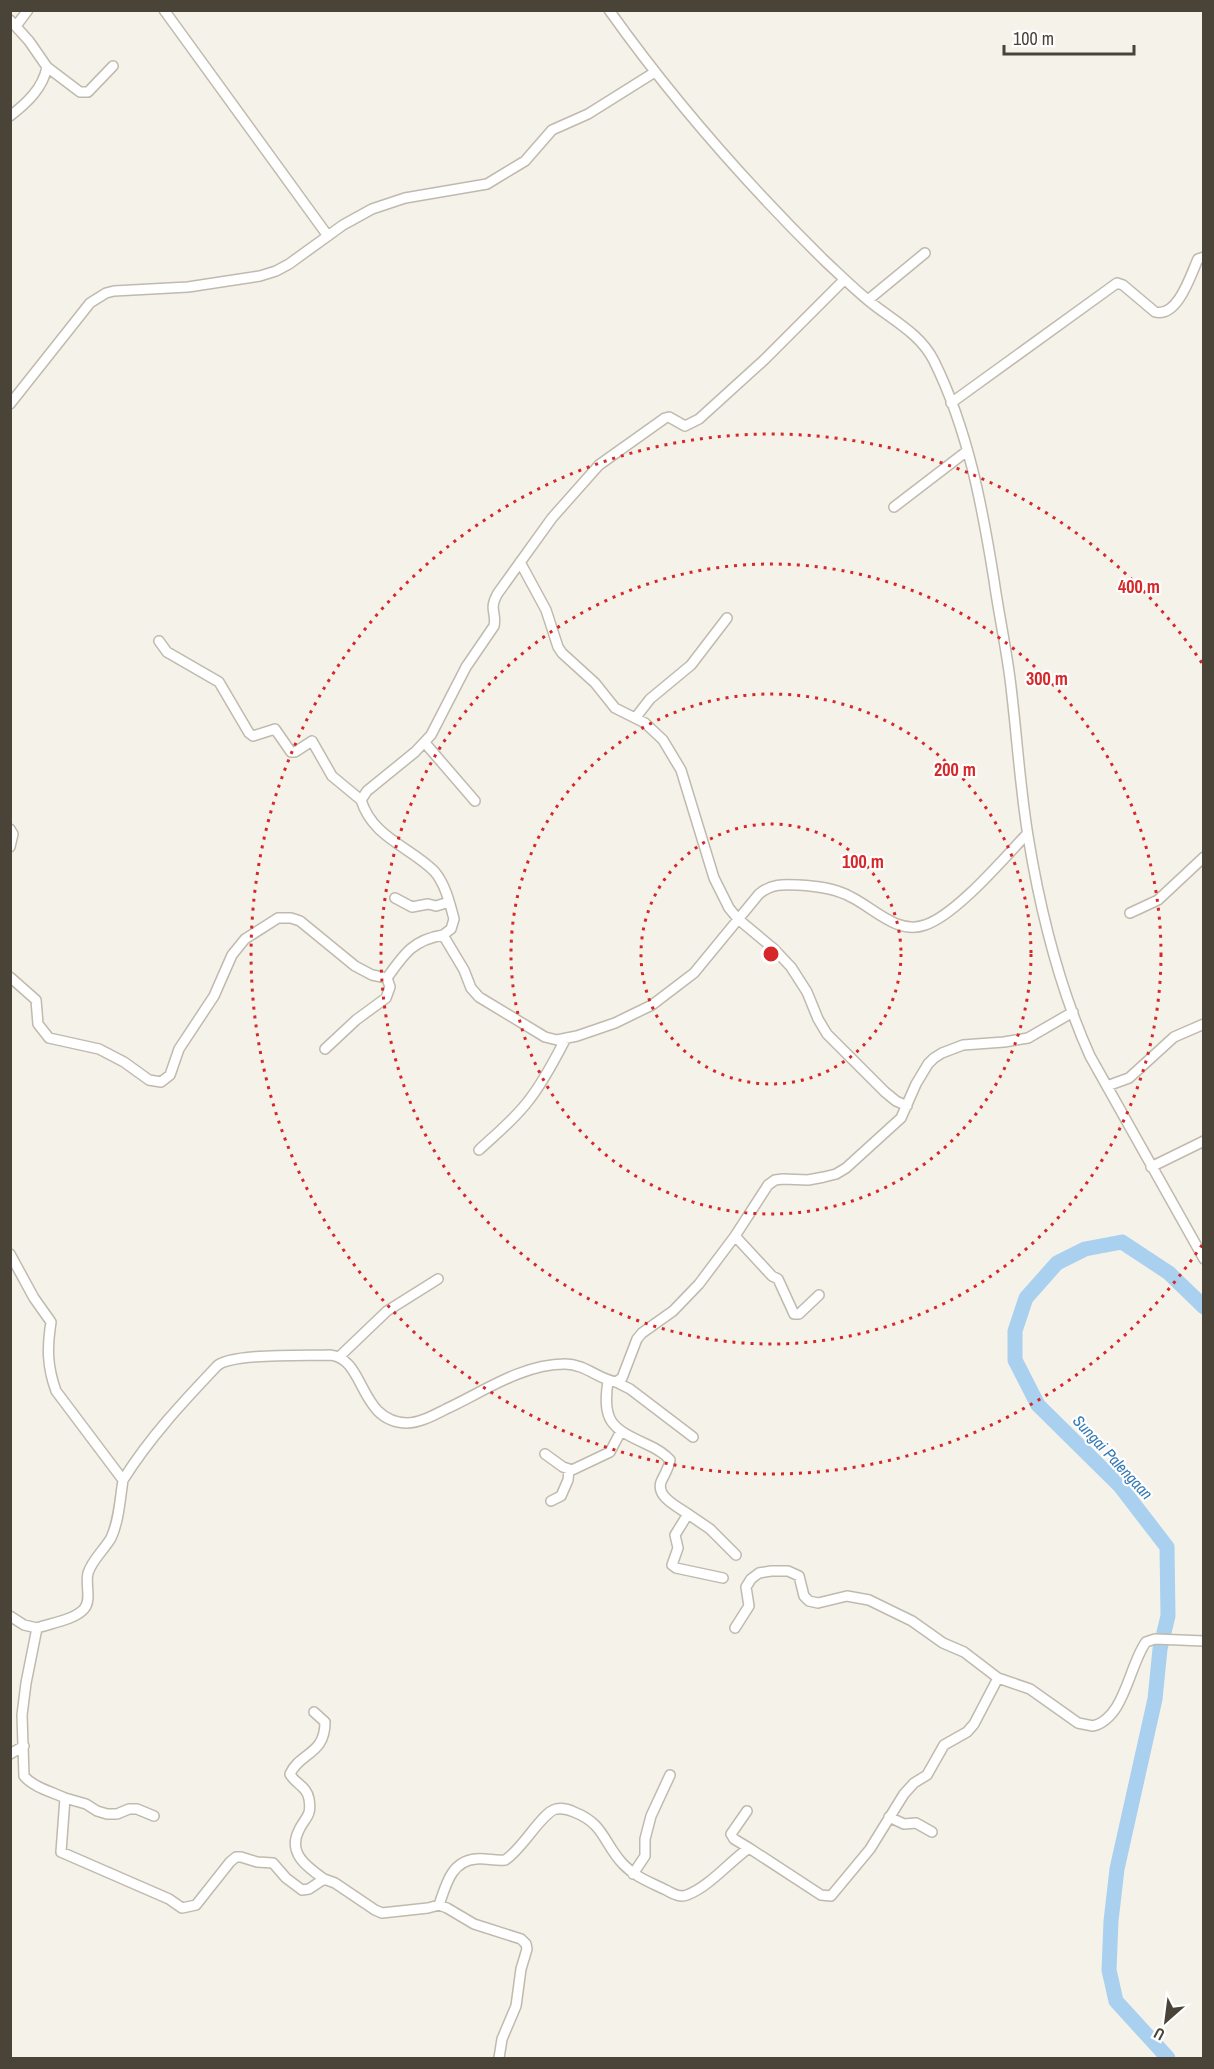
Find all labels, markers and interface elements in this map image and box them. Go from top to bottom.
scale bar [1004,18,1134,56]
text: 100 m [1013,26,1054,51]
text: 400 m [1118,574,1160,599]
text: 300 m [1026,666,1068,691]
text: 200 m [934,757,976,782]
text: 100 m [842,849,884,874]
centre of rings [761,944,781,964]
water label: Sungai Palengaan [1068,1410,1158,1504]
north arrow [1136,1991,1196,2051]
text: U [1150,2022,1168,2046]

